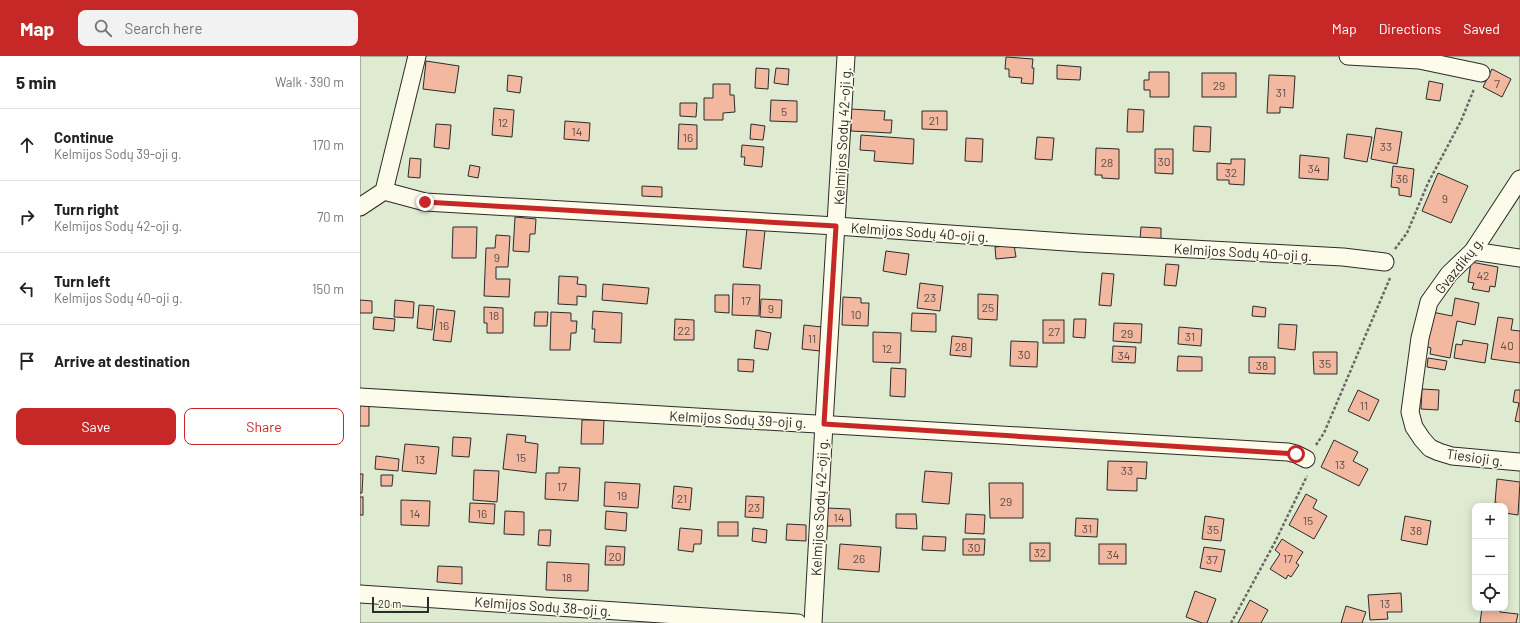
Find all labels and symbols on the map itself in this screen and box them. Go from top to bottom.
street label: Kelmijos Sodų 42-oji g. [830,67,854,205]
house number: 7 [1494,76,1500,90]
house number: 29 [1213,78,1225,92]
house number: 31 [1276,85,1286,99]
house number: 5 [781,104,787,118]
house number: 21 [929,113,939,127]
house number: 12 [498,115,508,129]
house number: 14 [572,124,582,138]
house number: 16 [683,130,693,144]
house number: 33 [1380,139,1392,153]
house number: 30 [1158,154,1170,168]
house number: 28 [1101,155,1113,169]
house number: 34 [1308,161,1320,175]
house number: 32 [1225,165,1237,179]
house number: 36 [1396,171,1408,185]
house number: 9 [1442,191,1448,205]
route end [416,193,434,211]
street label: Kelmijos Sodų 40-oji g. [850,219,990,245]
street label: Gvazdikų g. [1431,233,1487,297]
street label: Kelmijos Sodų 40-oji g. [1173,240,1313,264]
house number: 9 [494,250,500,264]
house number: 42 [1476,268,1490,282]
house number: 23 [924,290,936,304]
house number: 17 [741,293,751,307]
house number: 25 [982,300,994,314]
house number: 9 [768,301,774,315]
house number: 10 [851,307,861,321]
house number: 18 [489,308,499,322]
house number: 16 [439,318,449,332]
house number: 22 [678,323,690,337]
house number: 27 [1048,324,1060,338]
house number: 29 [1121,326,1133,340]
house number: 31 [1185,329,1195,343]
house number: 11 [808,331,816,345]
house number: 40 [1500,338,1514,352]
house number: 28 [955,339,967,353]
house number: 12 [882,341,892,355]
house number: 30 [1018,347,1030,361]
house number: 34 [1118,348,1130,362]
house number: 35 [1319,356,1331,370]
house number: 38 [1256,358,1268,372]
house number: 11 [1360,398,1368,412]
street label: Kelmijos Sodų 39-oji g. [669,407,807,431]
street label: Kelmijos Sodų 42-oji g. [807,438,831,576]
route start [1287,445,1305,463]
street label: Tiesioji g. [1445,445,1505,469]
house number: 15 [516,450,526,464]
house number: 13 [415,452,425,466]
house number: 13 [1335,457,1345,471]
house number: 33 [1121,463,1133,477]
house number: 17 [557,479,567,493]
house number: 19 [617,488,627,502]
house number: 21 [677,491,687,505]
house number: 29 [1000,494,1012,508]
house number: 23 [748,500,760,514]
house number: 14 [410,506,420,520]
house number: 16 [477,506,487,520]
house number: 14 [834,510,844,524]
house number: 15 [1303,513,1313,527]
house number: 31 [1082,521,1092,535]
house number: 35 [1207,522,1219,536]
house number: 38 [1410,523,1422,537]
house number: 30 [968,540,980,554]
house number: 32 [1034,545,1046,559]
house number: 34 [1107,547,1119,561]
house number: 20 [608,549,622,563]
house number: 26 [853,551,865,565]
house number: 17 [1283,551,1293,565]
house number: 37 [1206,552,1218,566]
house number: 18 [562,570,572,584]
street label: Kelmijos Sodų 38-oji g. [474,593,612,619]
scale bar [372,595,429,614]
house number: 13 [1380,596,1390,610]

